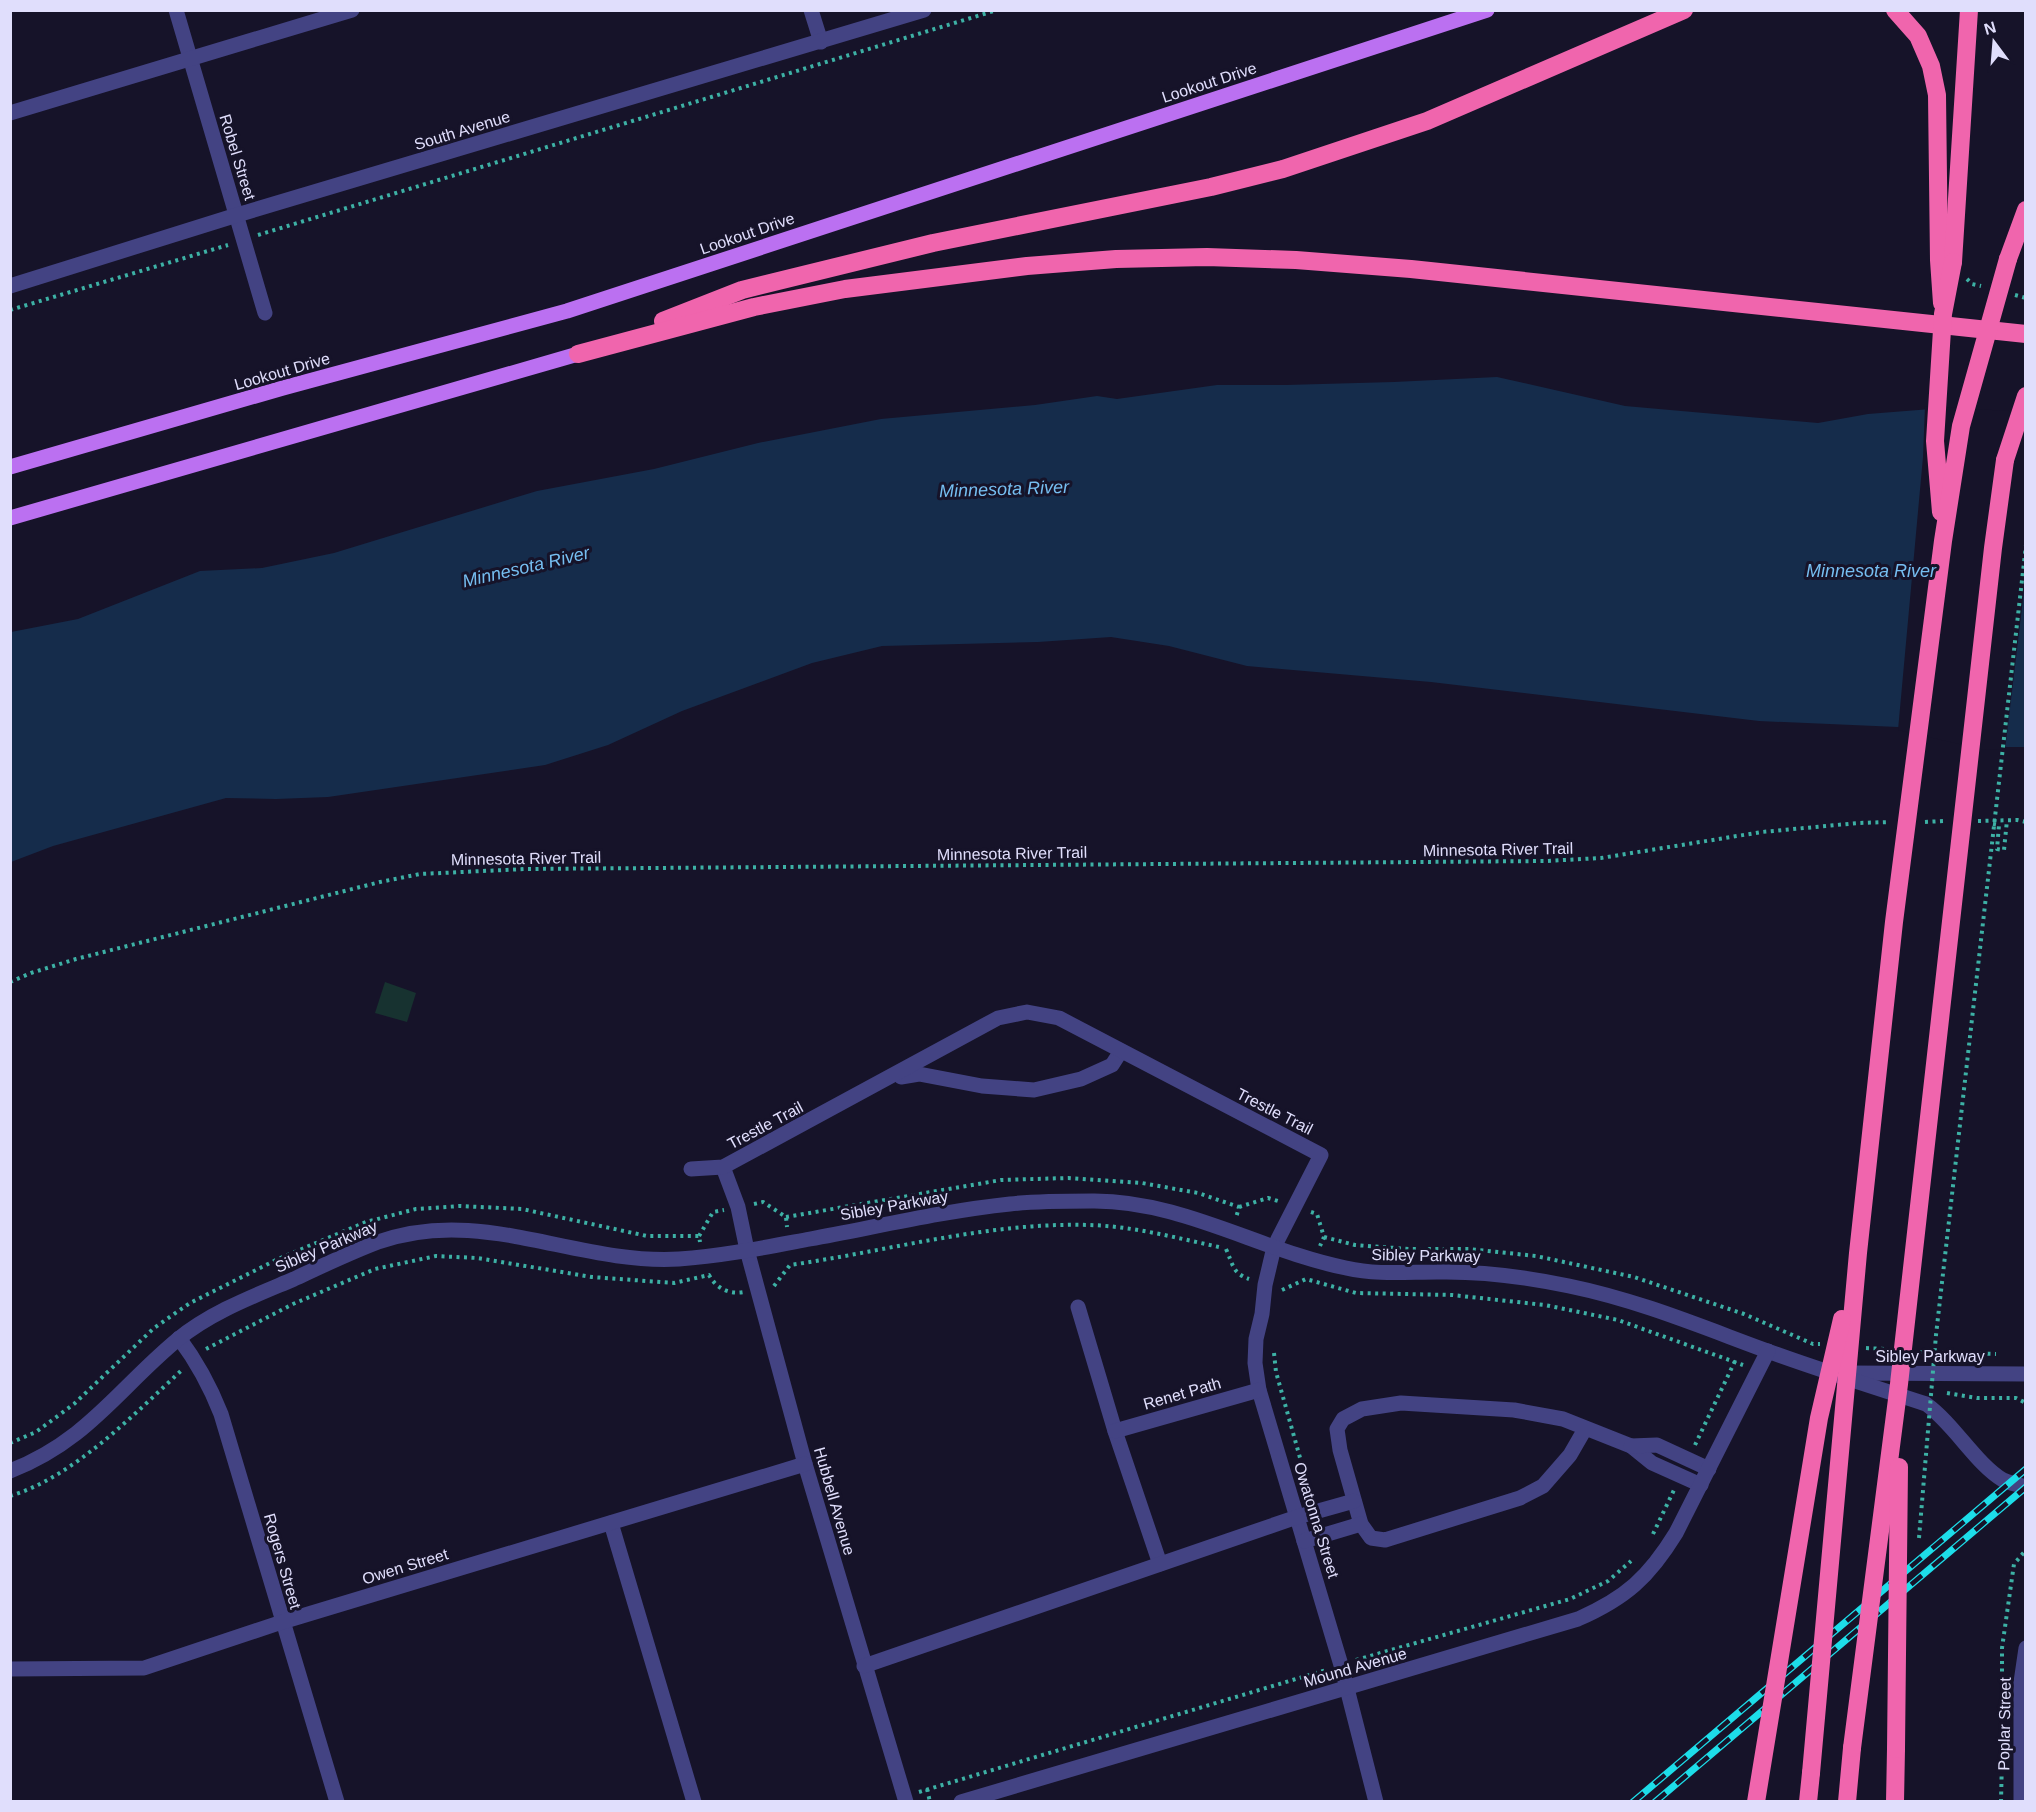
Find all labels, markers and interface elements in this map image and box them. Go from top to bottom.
north arrow [1964,12,2024,72]
text: N [1982,18,1998,38]
street label: Lookout Drive [1160,59,1259,106]
street label: South Avenue [412,108,512,153]
street label: Robel Street [216,112,259,203]
street label: Lookout Drive [698,209,797,258]
street label: Lookout Drive [232,350,332,393]
water label: Minnesota River [939,477,1070,501]
water label: Minnesota River [460,542,593,591]
water label: Minnesota River [1806,561,1937,581]
street label: Minnesota River Trail [1423,840,1573,859]
street label: Minnesota River Trail [937,844,1087,863]
street label: Minnesota River Trail [451,849,601,868]
street label: Trestle Trail [1234,1085,1316,1138]
street label: Trestle Trail [725,1098,806,1152]
street label: Sibley Parkway [839,1188,949,1223]
street label: Sibley Parkway [273,1217,380,1276]
street label: Sibley Parkway [1371,1246,1481,1265]
street label: Sibley Parkway [1875,1348,1985,1365]
street label: Renet Path [1141,1374,1223,1413]
street label: Hubbell Avenue [811,1445,858,1557]
street label: Owatonna Street [1291,1460,1342,1581]
street label: Rogers Street [261,1511,304,1611]
street label: Owen Street [360,1545,451,1588]
street label: Mound Avenue [1302,1645,1409,1690]
street label: Poplar Street [1995,1677,2014,1771]

